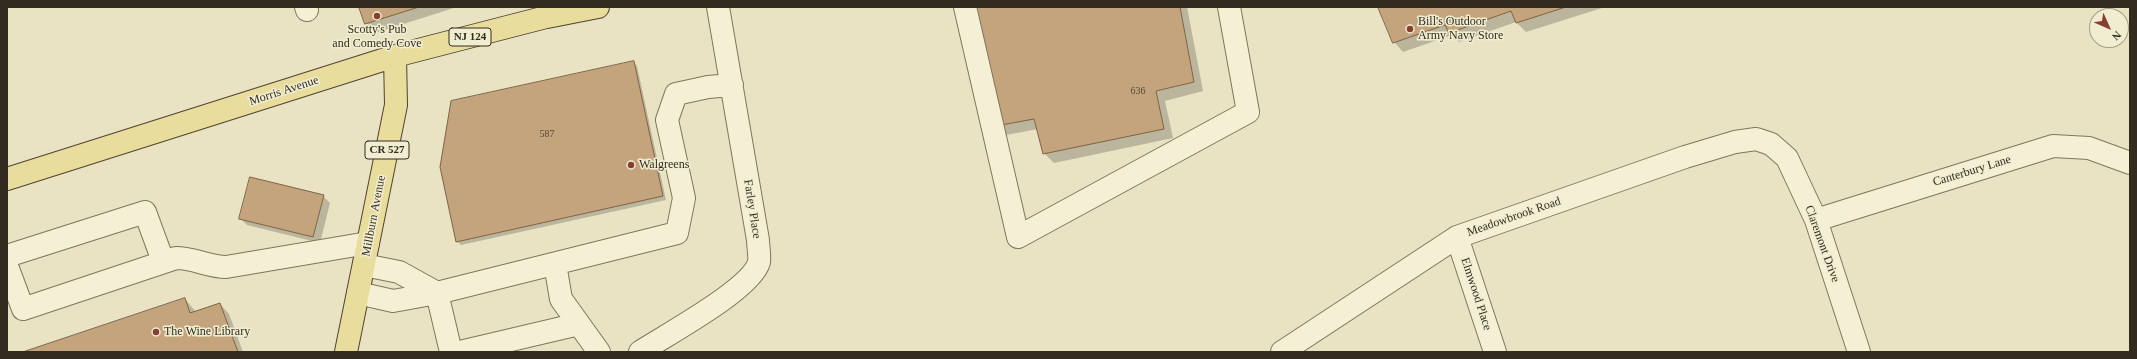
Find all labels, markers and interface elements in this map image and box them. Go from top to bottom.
north arrow [2089,8,2129,48]
marker: Scotty's Pub and Comedy Cove [372,11,382,21]
place label: Bill's Outdoor Army Navy Store [1418,15,1503,43]
place label: Scotty's Pub and Comedy Cove [332,23,422,51]
marker: Bill's Outdoor Army Navy Store [1405,24,1415,34]
road number: NJ 124 [449,28,491,46]
text: N [2110,29,2124,43]
street label: Morris Avenue [247,73,321,109]
house number: 636 [1130,85,1146,97]
house number: 587 [540,128,554,140]
road number: CR 527 [365,141,409,159]
street label: Canterbury Lane [1931,152,2013,190]
place label: Walgreens [639,158,689,172]
marker: Walgreens [626,160,636,170]
street label: Millburn Avenue [359,174,389,258]
street label: Farley Place [740,178,764,240]
street label: Meadowbrook Road [1465,194,1563,240]
street label: Claremont Drive [1801,203,1843,285]
street label: Elmwood Place [1457,256,1495,332]
place label: The Wine Library [164,325,250,339]
marker: The Wine Library [151,327,161,337]

